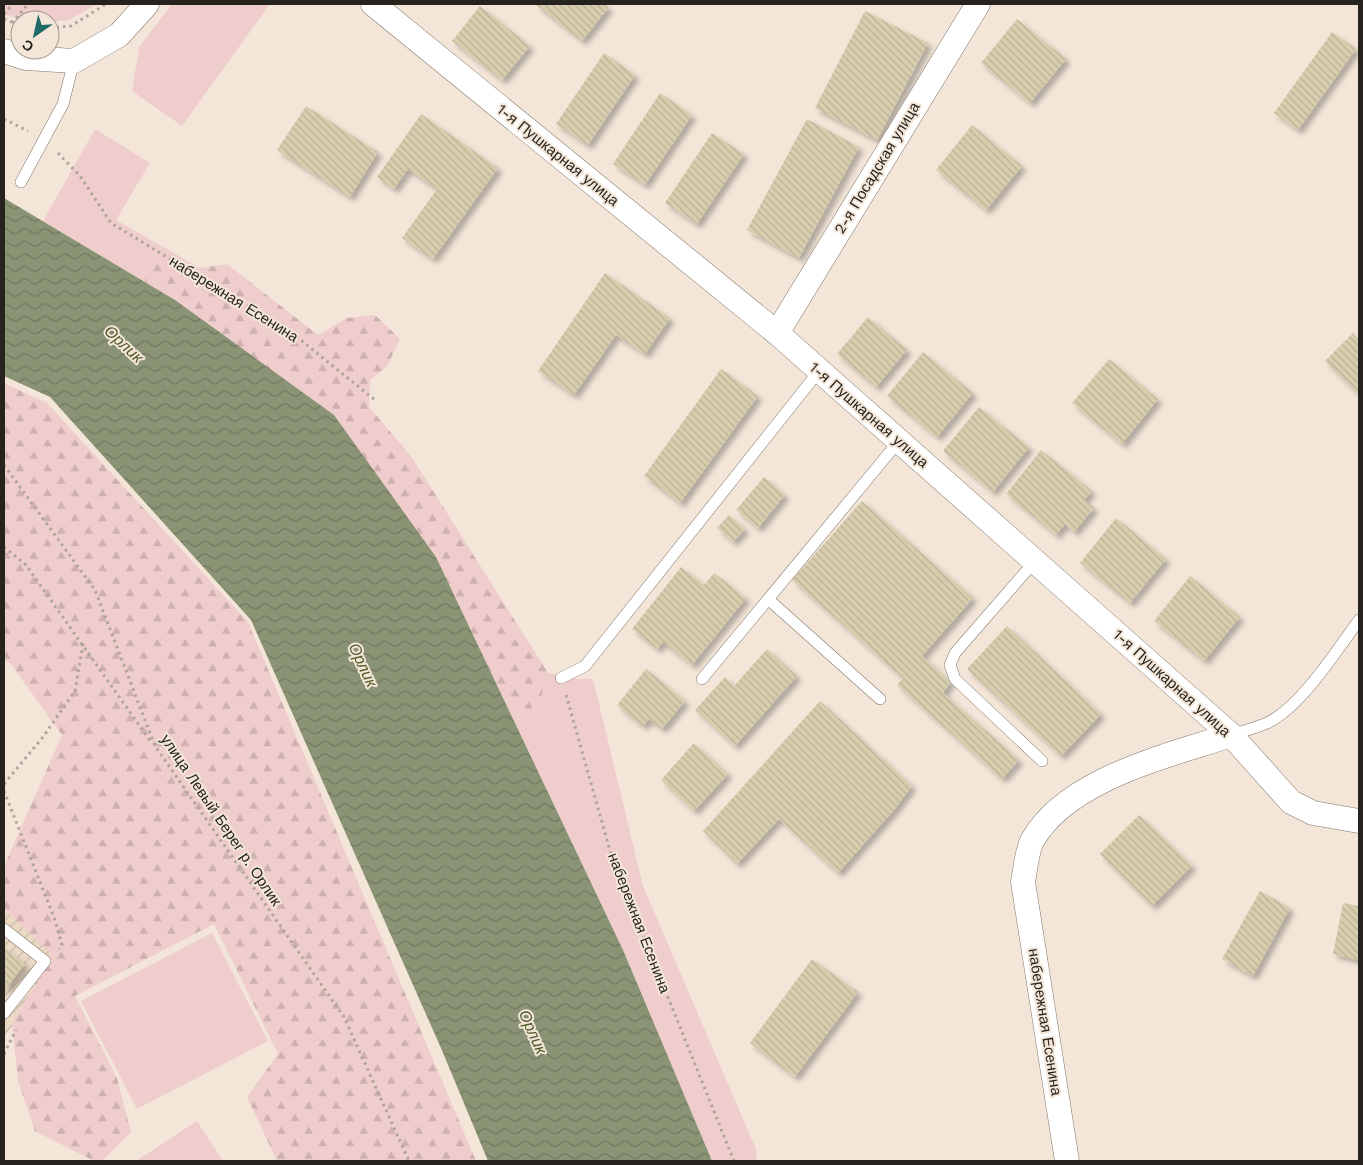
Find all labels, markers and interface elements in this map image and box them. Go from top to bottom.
north arrow [10,10,60,60]
text: С [19,36,36,55]
street label: 2-я Посадская улица [831,98,924,237]
street label: 1-я Пушкарная улица [493,100,623,210]
street label: набережная Есенина [166,252,302,346]
water label: Орлик [101,321,149,368]
street label: 1-я Пушкарная улица [806,358,933,472]
street label: 1-я Пушкарная улица [1110,626,1235,741]
water label: Орлик [345,640,382,691]
street label: улица Левый Берег р. Орлик [157,731,285,909]
street label: набережная Есенина [604,850,674,996]
street label: набережная Есенина [1024,947,1066,1098]
water label: Орлик [515,1007,552,1058]

